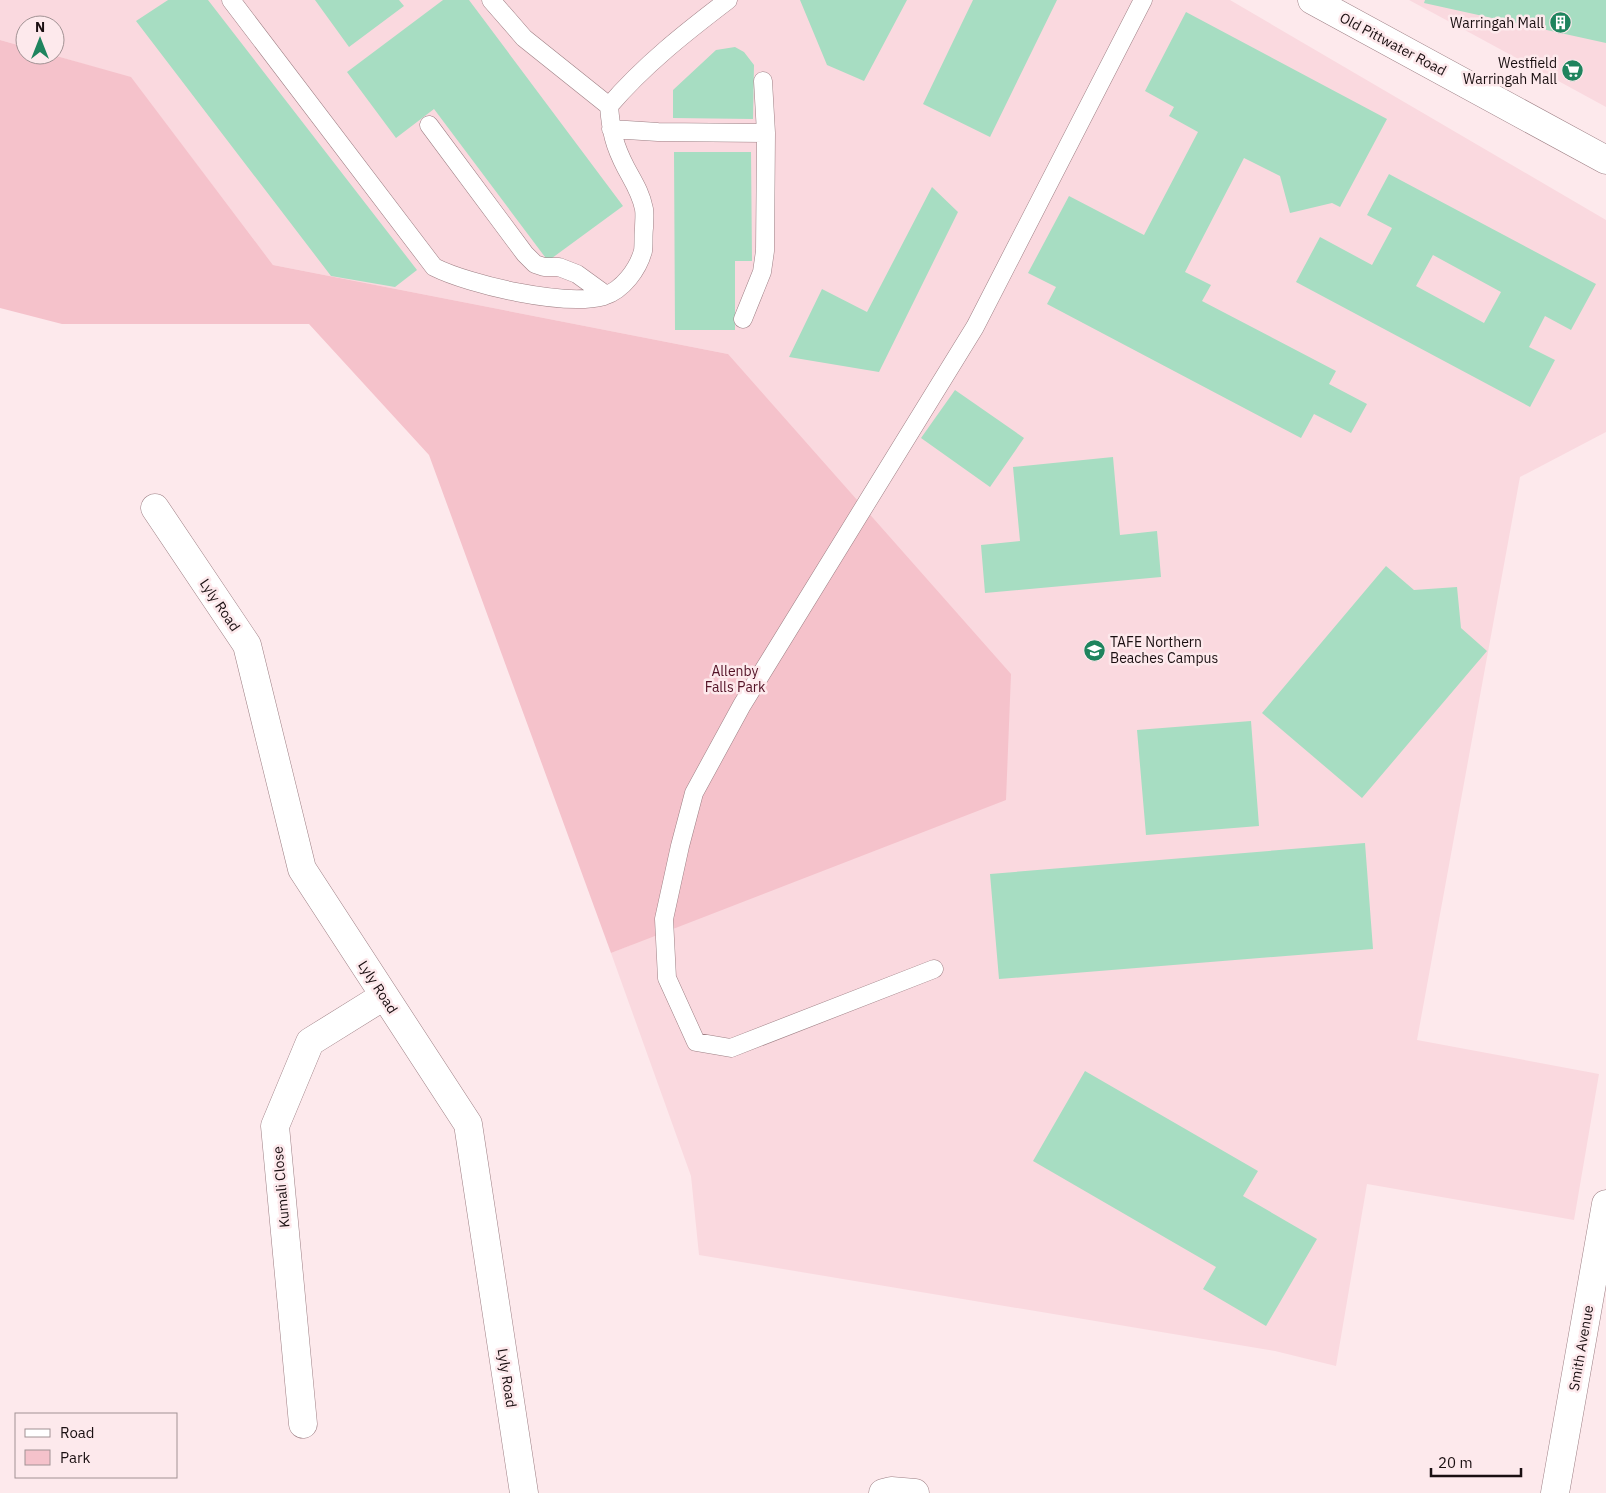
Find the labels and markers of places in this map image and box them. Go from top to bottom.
building icon: Warringah Mall [1548,11,1572,35]
place label: Warringah Mall [1450,14,1544,32]
place label: Westfield Warringah Mall [1463,54,1557,88]
supermarket icon: Westfield Warringah Mall [1561,59,1585,83]
place label: TAFE Northern Beaches Campus [1110,633,1219,667]
school or university icon: TAFE Northern Beaches Campus [1082,638,1106,662]

